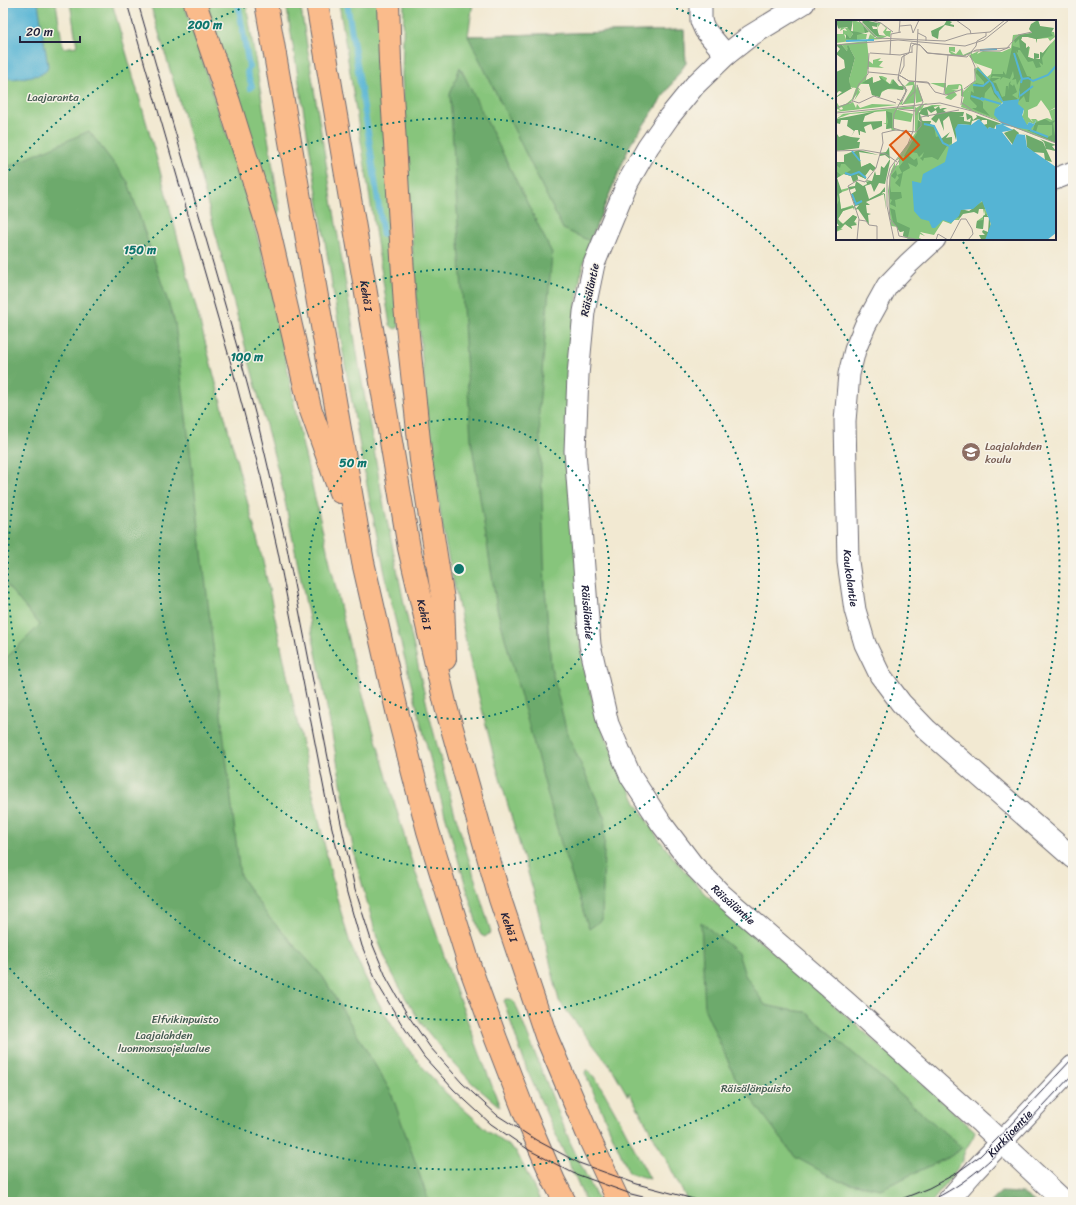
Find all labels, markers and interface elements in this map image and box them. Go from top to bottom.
text: 200 m [187,14,223,36]
scale bar [20,18,80,44]
inset map [836,20,1056,240]
text: 20 m [26,21,53,43]
park label: Laajaranta [27,88,79,107]
text: 150 m [124,239,157,261]
street label: Räisäläntie [575,261,605,318]
street label: Kehä I [354,279,378,313]
text: 100 m [231,346,264,368]
place label: Laajalahden koulu [985,437,1042,469]
school or university icon: Laajalahden koulu [960,441,982,463]
text: 50 m [339,452,367,474]
street label: Kaukolantie [838,549,864,608]
centre of rings [452,562,466,576]
street label: Räisäläntie [576,585,599,640]
street label: Kehä I [412,597,437,632]
street label: Räisäläntie [707,880,760,930]
street label: Kehä I [495,909,524,945]
park label: Elfvikinpuisto [151,1010,219,1029]
park label: Laajalahden luonnonsuojelualue [118,1026,210,1058]
park label: Räisälänpuisto [721,1079,792,1098]
street label: Kurkijoentie [982,1105,1037,1161]

